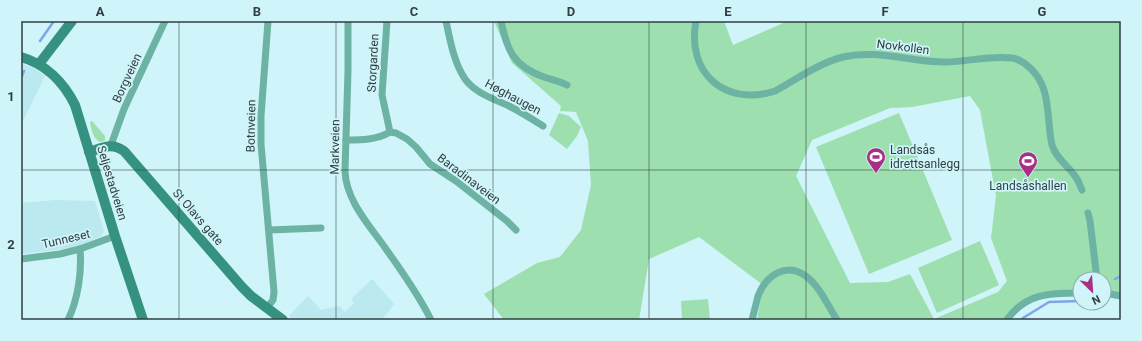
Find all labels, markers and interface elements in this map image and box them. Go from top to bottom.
text: A [96,4,105,19]
text: B [253,4,261,19]
text: C [410,4,419,19]
text: D [567,4,575,19]
text: E [724,4,732,19]
text: F [881,4,889,19]
text: G [1038,4,1047,19]
street label: Storgarden [364,33,382,93]
street label: Novkollen [876,37,930,57]
street label: Borgveien [109,51,145,105]
street label: Høghaugen [483,76,543,118]
text: 1 [7,89,15,104]
street label: Botnveien [244,99,258,153]
street label: Markveien [328,119,342,175]
place label: Landsås idrettsanlegg [890,143,960,171]
street label: Seljestadveien [94,144,130,222]
sports icon: Landsås idrettsanlegg [865,146,887,174]
sports icon: Landsåshallen [1017,150,1039,178]
street label: Baradinaveien [435,151,503,207]
place label: Landsåshallen [989,179,1067,193]
street label: St Olavs gate [170,186,226,248]
street label: Tunneset [40,227,92,251]
text: 2 [7,237,15,252]
north arrow [1072,271,1112,311]
text: N [1090,292,1102,307]

